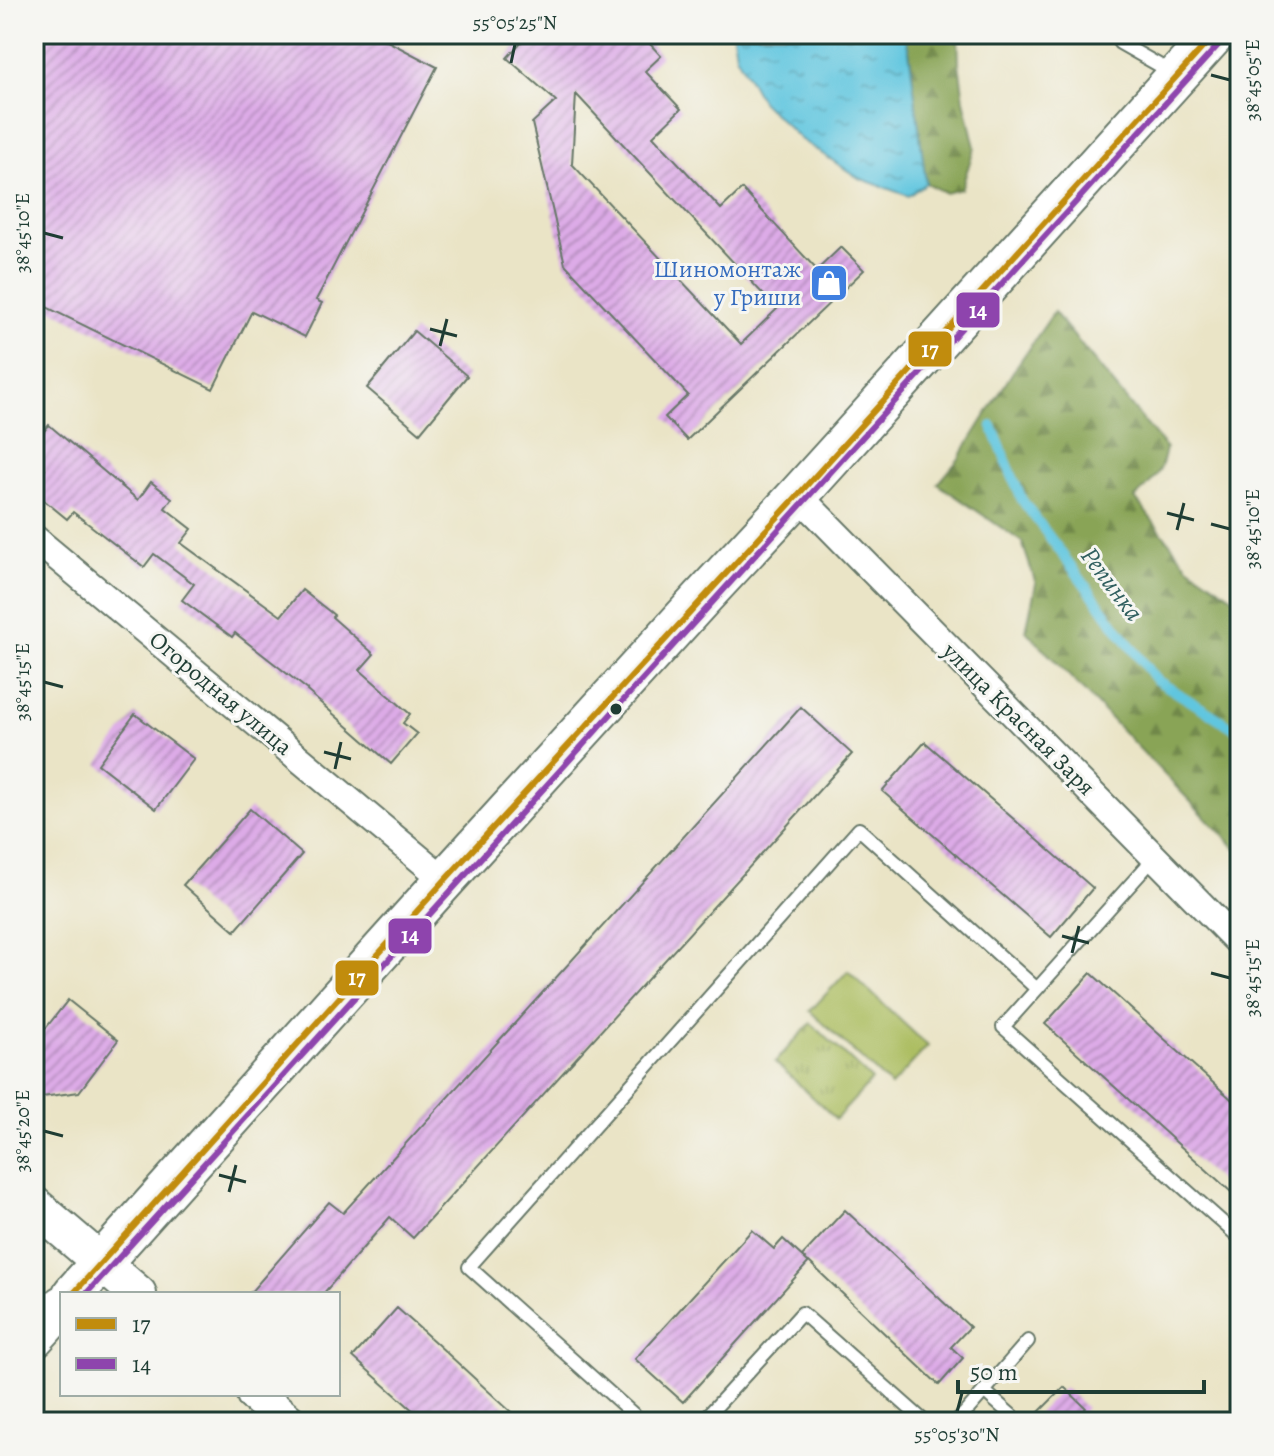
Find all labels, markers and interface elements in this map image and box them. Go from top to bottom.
text: 55°05'25"N [473,9,557,36]
text: 38°45'05"E [1239,39,1266,121]
text: 38°45'10"E [9,193,36,273]
place label: Шиномонтаж у Гриши [654,253,801,313]
shop icon: Шиномонтаж у Гриши [808,262,850,304]
line badge: 14 [955,291,1001,329]
text: 14 [969,296,987,326]
line badge: 17 [907,330,953,368]
text: 17 [921,335,939,365]
text: 38°45'10"E [1239,489,1266,569]
water label: Репинка [1072,540,1152,628]
street label: Огородная улица [143,624,299,762]
street label: улица Красная Заря [935,635,1102,802]
text: 38°45'15"E [9,643,36,721]
unlabelled marker [608,701,624,717]
line badge: 14 [387,917,433,955]
text: 14 [401,921,419,951]
text: 38°45'15"E [1239,939,1266,1017]
line badge: 17 [334,959,380,997]
text: 17 [348,963,366,993]
text: 38°45'20"E [9,1089,36,1173]
legend [60,1292,340,1396]
text: 17 [132,1308,151,1340]
scale bar [958,1344,1204,1394]
text: 14 [132,1348,151,1380]
text: 50 m [970,1356,1018,1388]
text: 55°05'30"N [914,1421,1000,1448]

